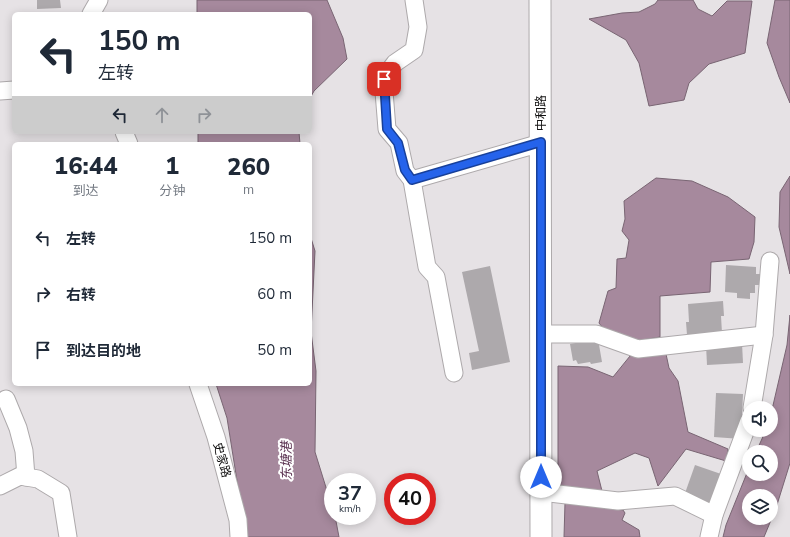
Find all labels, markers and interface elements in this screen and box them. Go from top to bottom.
text: 150 m [98,22,181,60]
icon: left [32,28,84,80]
text: 左转 [98,61,134,85]
pin [367,62,401,96]
icon: arrive [373,68,395,90]
street label: 中和路 [533,95,549,131]
icon: left [109,104,131,126]
icon: ahead [151,104,173,126]
icon: right [193,104,215,126]
text: 16:44 [54,150,118,182]
text: 1 [165,150,180,182]
text: 260 [227,151,270,183]
text: m [243,181,254,199]
text: 到达 [73,182,99,200]
text: 分钟 [159,182,185,200]
icon: left [32,227,54,249]
text: 150 m [248,228,292,248]
text: 左转 [66,229,96,249]
icon: right [32,283,54,305]
text: 60 m [257,284,292,304]
text: 右转 [66,285,96,305]
icon: arrive [32,339,54,361]
text: 50 m [257,340,292,360]
text: 到达目的地 [66,341,141,361]
map controls [742,401,778,525]
button: sound [742,401,778,437]
water label: 东塘港 [278,439,296,481]
street label: 史家路 [210,441,234,479]
button: search [742,445,778,481]
position arrow [520,456,562,498]
speed limit sign: 40 [384,473,436,525]
text: 37 [338,480,362,507]
button: layers [742,489,778,525]
text: km/h [339,502,361,516]

